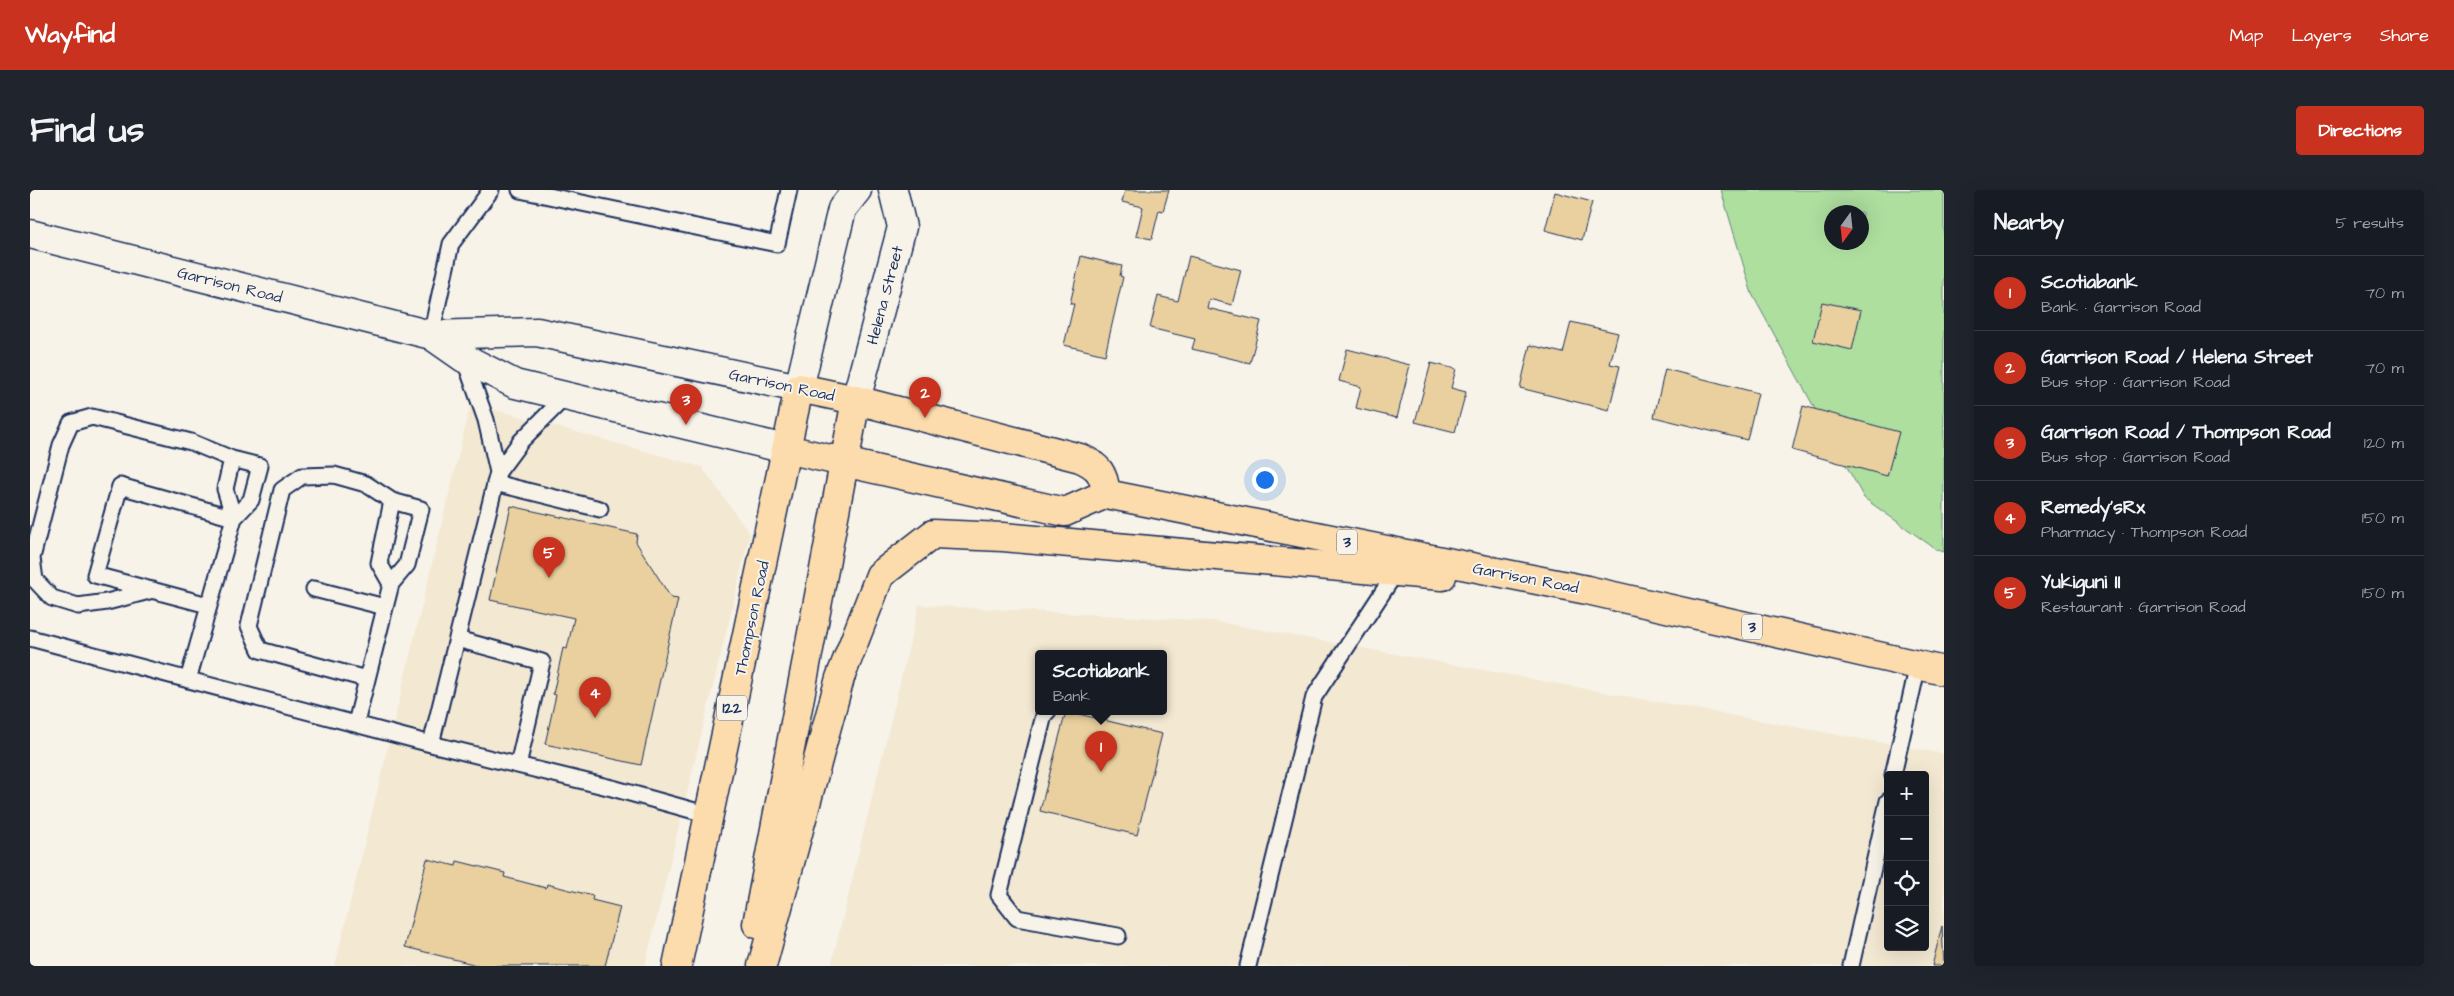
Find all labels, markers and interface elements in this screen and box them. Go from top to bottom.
text: Wayfind [25,18,115,52]
text: Map [2229,23,2263,48]
text: Layers [2291,23,2352,48]
text: Share [2380,23,2429,48]
text: Find us [30,106,144,155]
button: Directions [2296,106,2424,155]
north arrow [1824,205,1869,250]
text: Nearby [1994,208,2064,237]
text: 5 results [2336,212,2404,234]
street label: Helena Street [861,243,909,347]
street label: Garrison Road [175,261,285,309]
text: Scotiabank [2041,269,2138,296]
text: 1 [2009,282,2011,304]
text: 70 m [2365,282,2404,304]
text: Bank · Garrison Road [2041,296,2201,318]
text: Garrison Road / Helena Street [2041,344,2313,371]
text: 2 [2005,357,2015,379]
text: 70 m [2365,357,2404,379]
street label: Garrison Road [727,363,837,407]
text: Bus stop · Garrison Road [2041,371,2230,393]
pin: 2 [909,377,941,418]
pin: 3 [670,384,702,425]
text: Garrison Road / Thompson Road [2041,419,2331,446]
text: 3 [2006,432,2014,454]
text: 120 m [2364,432,2404,454]
text: Bus stop · Garrison Road [2041,446,2230,468]
your location [1252,467,1278,493]
text: Remedy'sRx [2041,494,2145,521]
text: 4 [2005,507,2015,529]
text: 150 m [2362,507,2404,529]
text: Pharmacy · Thompson Road [2041,521,2247,543]
road number: 3 [1337,530,1357,554]
pin: 5 [533,537,565,578]
street label: Garrison Road [1471,557,1581,599]
street label: Thompson Road [729,559,775,677]
text: Yukiguni II [2041,569,2121,596]
text: 5 [2004,582,2016,604]
text: 150 m [2362,582,2404,604]
text: Restaurant · Garrison Road [2041,596,2246,618]
road number: 3 [1742,614,1762,640]
popup [1035,650,1167,715]
text: Scotiabank [1053,658,1149,685]
pin: 4 [579,677,611,718]
text: Bank [1053,685,1090,707]
road number: 122 [717,696,747,720]
pin: 1 [1085,731,1117,772]
map controls [1884,771,1929,951]
button: + [1884,771,1929,816]
button: − [1884,816,1929,861]
button: locate [1884,861,1929,906]
button: layers [1884,906,1929,951]

